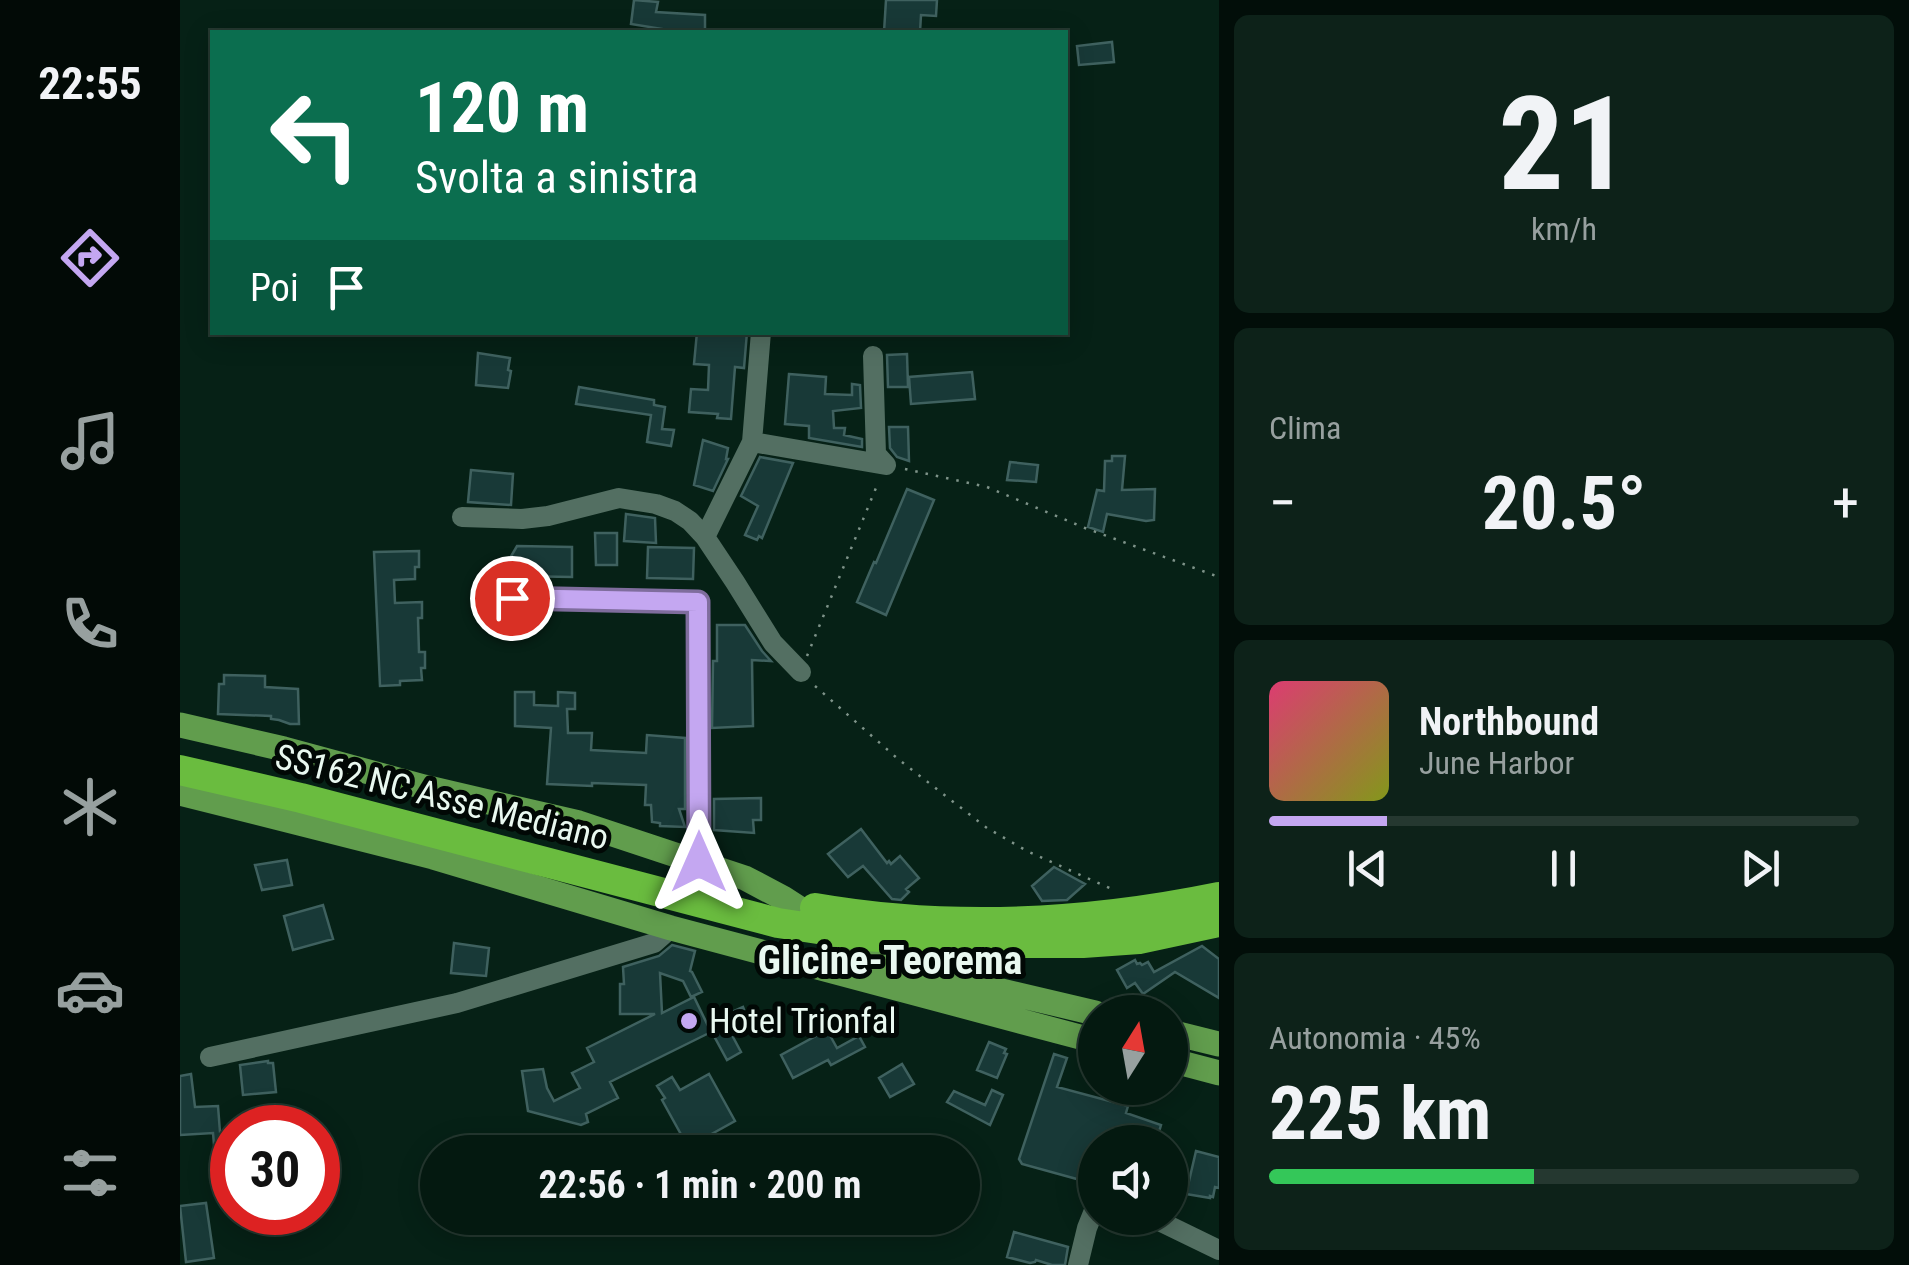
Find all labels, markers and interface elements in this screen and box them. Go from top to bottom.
text: 22:55 [38,57,142,110]
text: 120 m [415,67,589,149]
text: 21 [1498,68,1630,221]
icon: left [250,70,380,200]
text: Svolta a sinistra [415,151,698,204]
text: km/h [1531,210,1597,248]
icon: directions [55,223,125,293]
icon: arrive [319,260,374,315]
text: Poi [250,266,299,310]
icon: music [55,406,125,476]
text: Clima [1269,409,1341,447]
text: 20.5° [1482,459,1646,547]
text: − [1269,471,1297,535]
text: + [1832,471,1859,535]
pin [470,556,555,641]
icon: arrive [485,571,540,626]
icon: phone [55,589,125,659]
text: Northbound [1419,700,1599,744]
street label: SS162 NC Asse Mediano [271,736,613,859]
text: June Harbor [1419,744,1574,782]
icon: climate [55,772,125,842]
position arrow [647,810,751,914]
icon: previous [1340,841,1395,896]
icon: pause [1536,841,1591,896]
icon: next [1733,841,1788,896]
district label: Glicine-Teorema [758,937,1022,984]
icon: car [55,955,125,1025]
north arrow [1078,995,1188,1105]
map controls [1078,995,1188,1235]
place label: Hotel Trionfal [709,1001,896,1042]
marker: Hotel Trionfal [678,1010,700,1032]
text: Autonomia · 45% [1269,1019,1481,1057]
text: 225 km [1269,1069,1491,1157]
speed limit sign: 30 [210,1105,340,1235]
button: sound [1078,1125,1188,1235]
icon: filters [55,1138,125,1208]
text: 22:56 · 1 min · 200 m [539,1163,861,1207]

